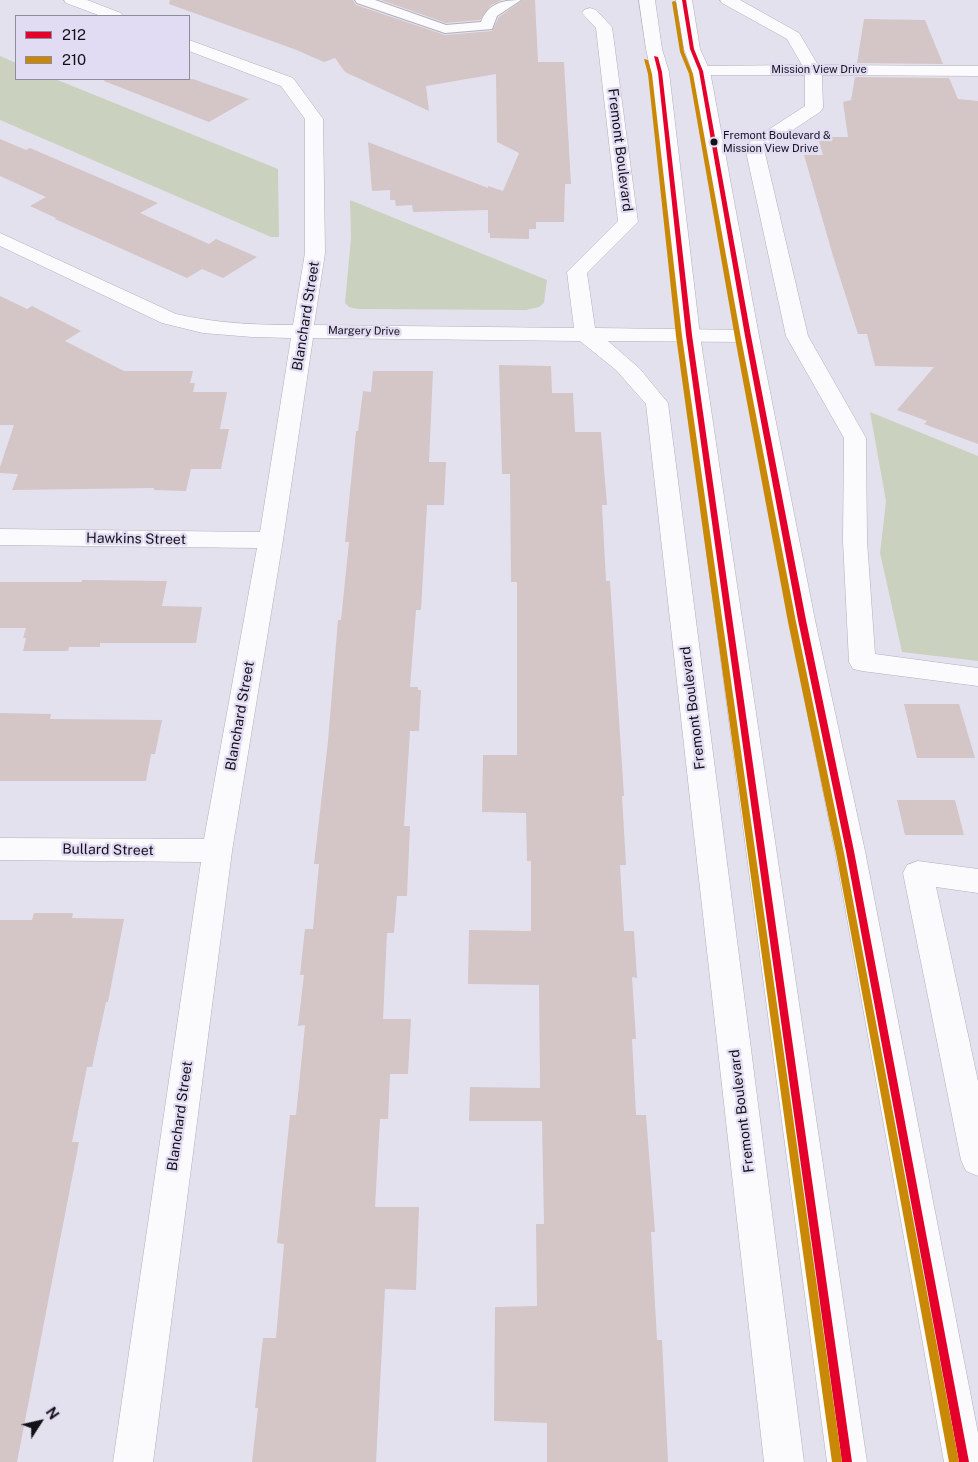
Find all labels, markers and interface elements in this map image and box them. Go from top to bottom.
legend [15,15,190,80]
text: 212 [62,26,86,43]
text: 210 [62,51,86,68]
street label: Mission View Drive [771,63,867,77]
street label: Fremont Boulevard [604,88,636,212]
place label: Fremont Boulevard & Mission View Drive [723,129,831,155]
marker: Fremont Boulevard & Mission View Drive [709,137,719,147]
street label: Blanchard Street [289,260,323,372]
street label: Margery Drive [328,324,400,338]
street label: Hawkins Street [86,530,186,548]
street label: Fremont Boulevard [677,646,709,770]
street label: Blanchard Street [222,660,258,772]
street label: Bullard Street [62,841,154,859]
street label: Fremont Boulevard [726,1049,758,1173]
street label: Blanchard Street [164,1060,196,1172]
north arrow [15,1397,65,1447]
text: N [43,1404,62,1422]

